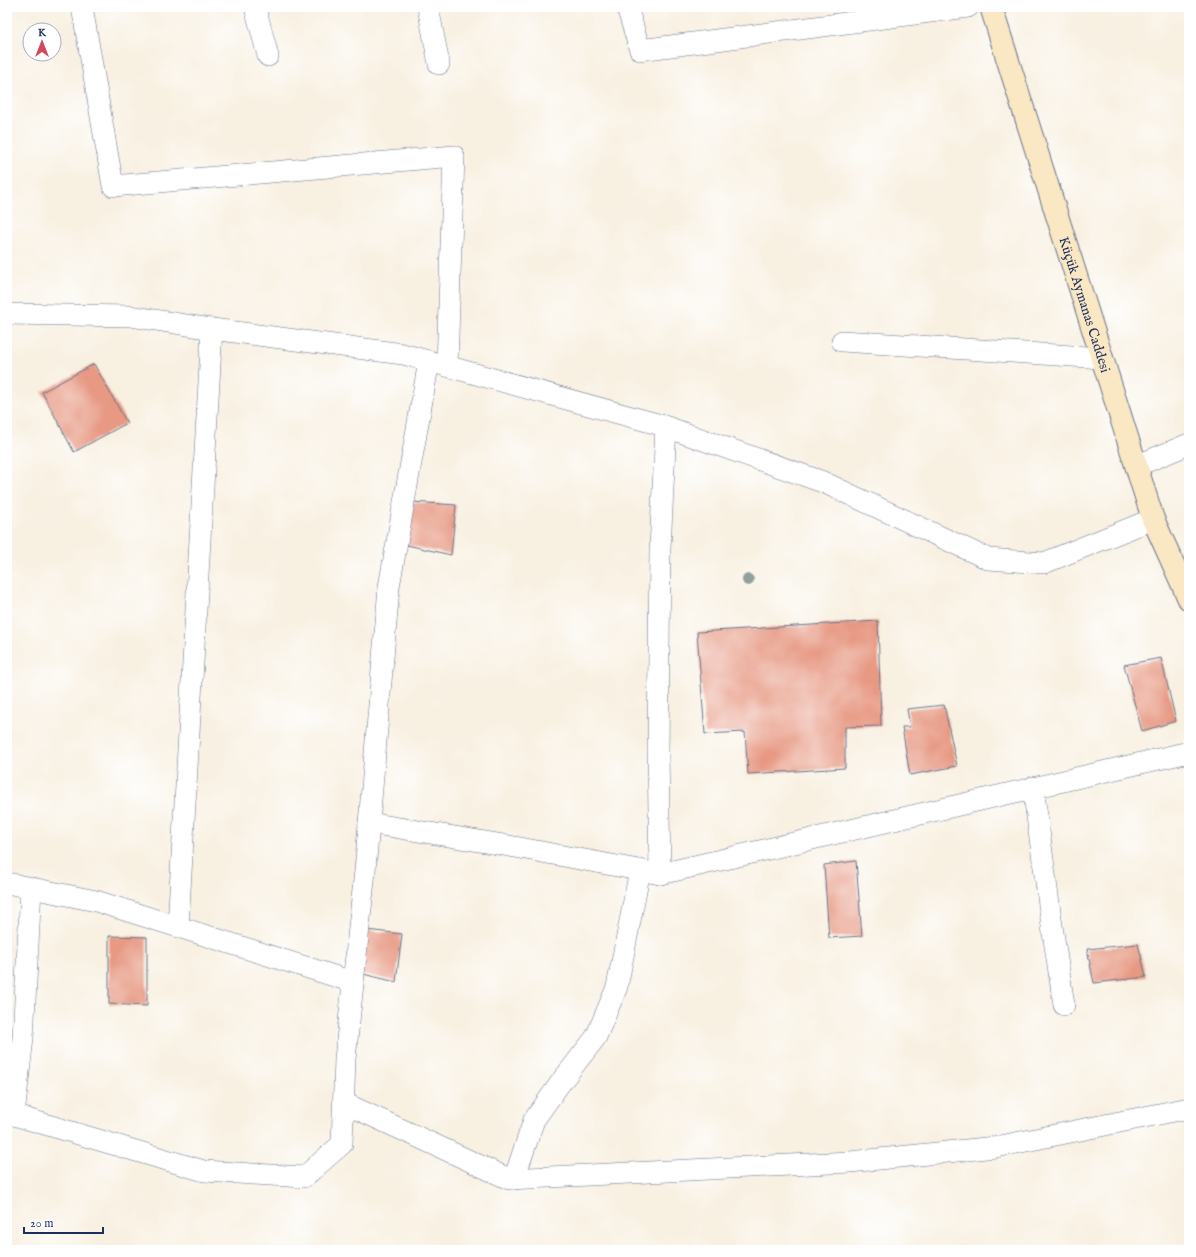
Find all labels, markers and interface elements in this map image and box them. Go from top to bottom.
north arrow [22,22,62,62]
text: K [38,26,47,40]
street label: Küçük Aymanas Caddesi [1054,234,1114,375]
scale bar [24,1209,103,1235]
text: 20 m [30,1216,53,1231]

